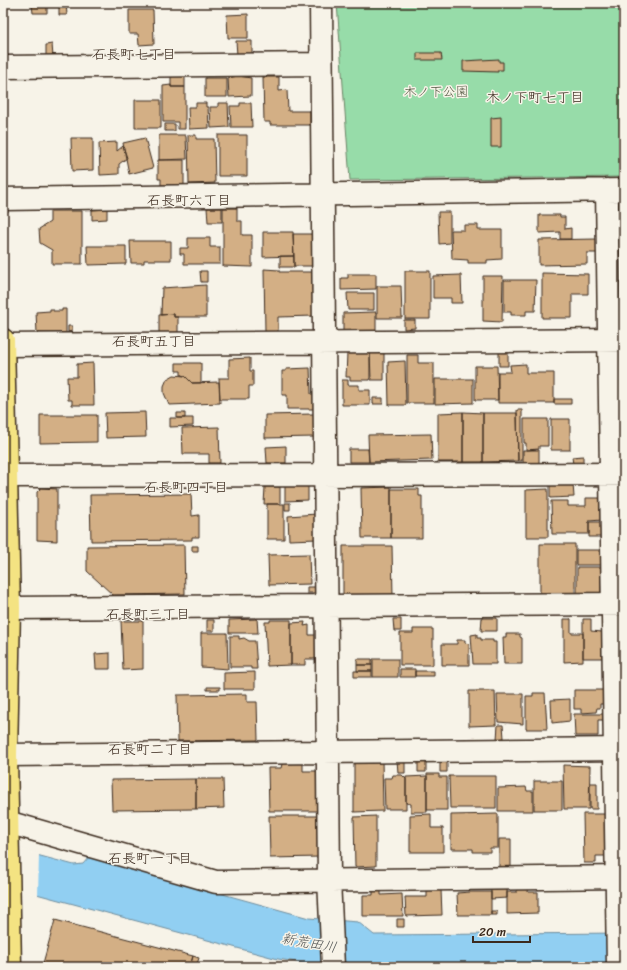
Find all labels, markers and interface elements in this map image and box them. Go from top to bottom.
district label: 石長町七丁目 [92,42,176,67]
park label: 木ノ下公園 [403,80,469,103]
district label: 木ノ下町七丁目 [486,85,584,110]
district label: 石長町六丁目 [147,188,231,213]
district label: 石長町五丁目 [112,329,196,354]
district label: 石長町四丁目 [144,475,228,500]
district label: 石長町三丁目 [106,602,190,627]
district label: 石長町二丁目 [108,737,192,762]
district label: 石長町一丁目 [108,846,192,871]
scale bar [473,918,530,944]
text: 20 m [479,921,506,943]
water label: 新荒田川 [279,926,339,960]

